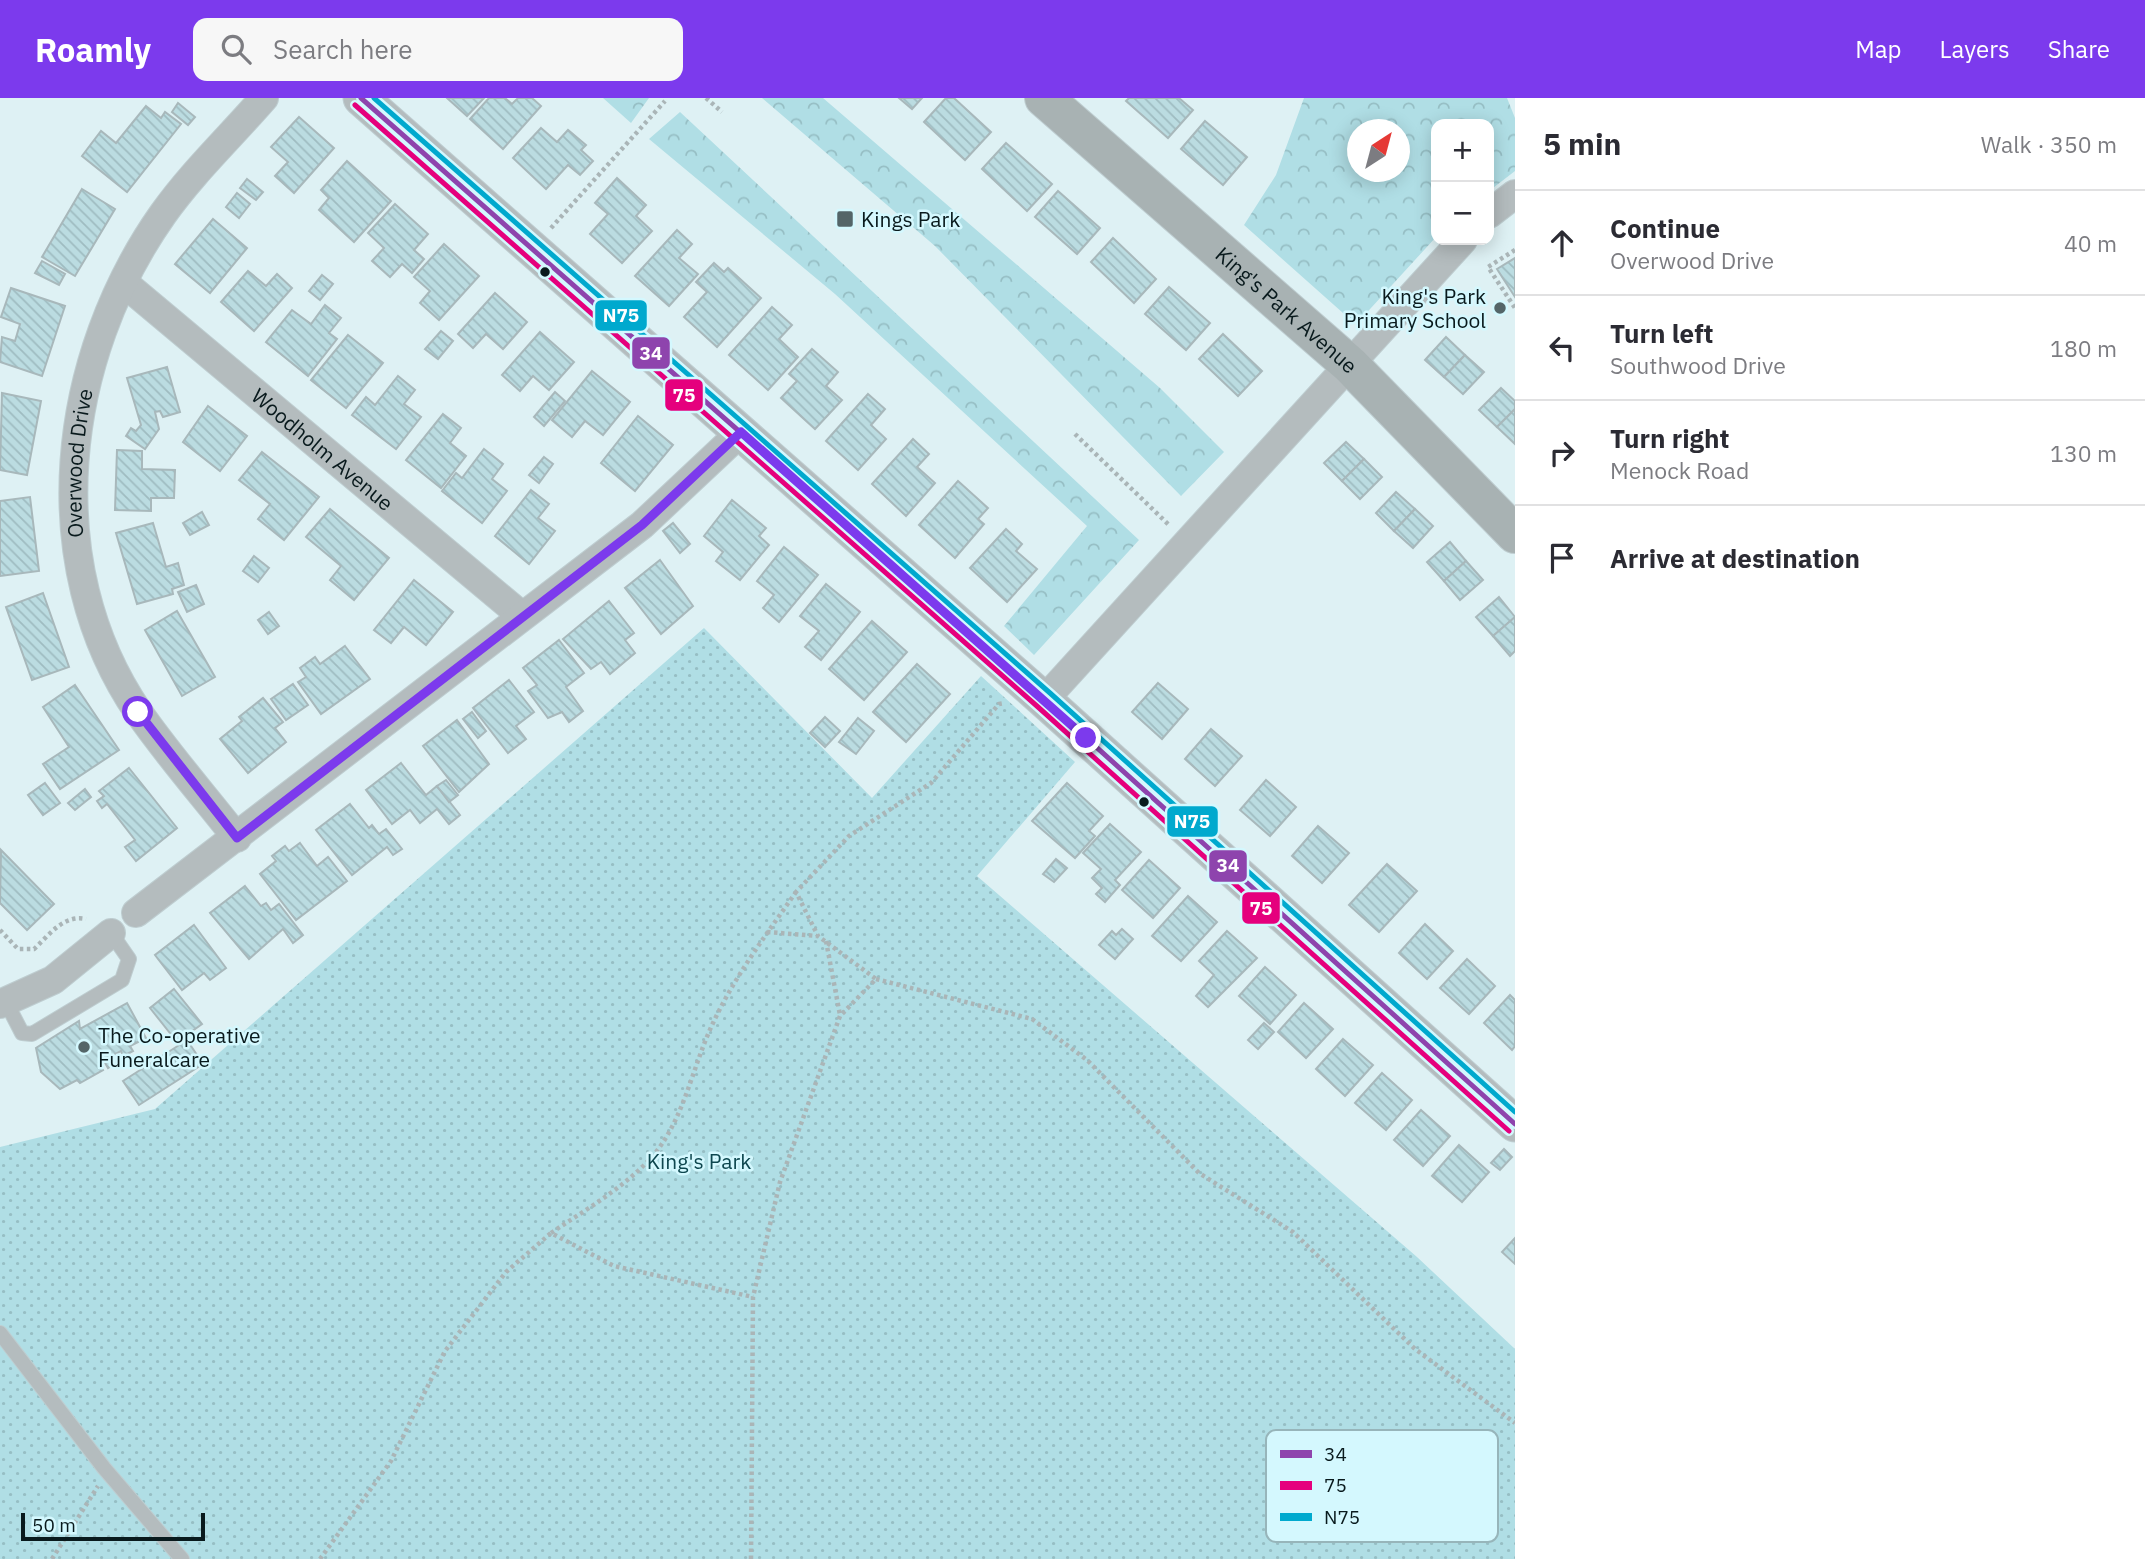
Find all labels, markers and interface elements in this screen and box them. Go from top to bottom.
search box [193,18,683,81]
text: Roamly [35,28,151,71]
icon: search [217,30,255,68]
text: Search here [273,32,412,66]
text: Map [1855,33,1902,65]
text: Layers [1940,33,2010,65]
text: Share [2048,33,2110,65]
north arrow [1347,119,1410,182]
map controls [1431,119,1494,245]
button: + [1431,119,1494,182]
text: 5 min [1543,124,1621,163]
text: Walk · 350 m [1981,129,2117,159]
button: − [1431,182,1494,245]
place label: Kings Park [861,205,960,233]
marker: Kings Park [835,209,855,229]
text: Continue [1610,211,1720,245]
icon: ahead [1543,224,1581,262]
text: 40 m [2064,228,2117,258]
street label: King's Park Avenue [1210,240,1364,379]
text: Overwood Drive [1610,245,1774,275]
unlabelled marker [538,265,552,279]
place label: King's Park Primary School [1344,282,1486,334]
line badge: N75 [594,299,648,332]
marker: King's Park Primary School [1492,300,1508,316]
text: N75 [603,303,639,327]
text: Turn left [1610,316,1713,350]
icon: left [1543,329,1581,367]
text: 180 m [2050,333,2117,363]
line badge: 34 [631,336,671,370]
text: 34 [640,341,662,365]
text: Southwood Drive [1610,350,1786,380]
line badge: 75 [664,378,704,412]
street label: Woodholm Avenue [246,382,400,517]
text: 75 [673,383,695,407]
street label: Overwood Drive [59,386,99,539]
text: Turn right [1610,421,1729,455]
icon: right [1543,434,1581,472]
text: 130 m [2050,438,2117,468]
text: Menock Road [1610,455,1749,485]
icon: arrive [1543,539,1581,577]
text: Arrive at destination [1610,541,1860,575]
route start [122,696,153,727]
route end [1070,722,1101,753]
unlabelled marker [1137,795,1151,809]
line badge: N75 [1166,805,1219,838]
text: N75 [1174,809,1210,833]
line badge: 34 [1208,849,1248,883]
text: 34 [1217,853,1239,877]
line badge: 75 [1241,891,1281,925]
text: 75 [1250,896,1272,920]
place label: The Co-operative Funeralcare [98,1021,261,1073]
marker: The Co-operative Funeralcare [76,1039,92,1055]
park label: King's Park [647,1147,751,1175]
legend [1266,1430,1498,1542]
text: 34 [1324,1442,1347,1466]
text: 75 [1324,1473,1347,1497]
text: N75 [1324,1505,1360,1529]
scale bar [21,1510,205,1542]
text: 50 m [32,1513,76,1537]

